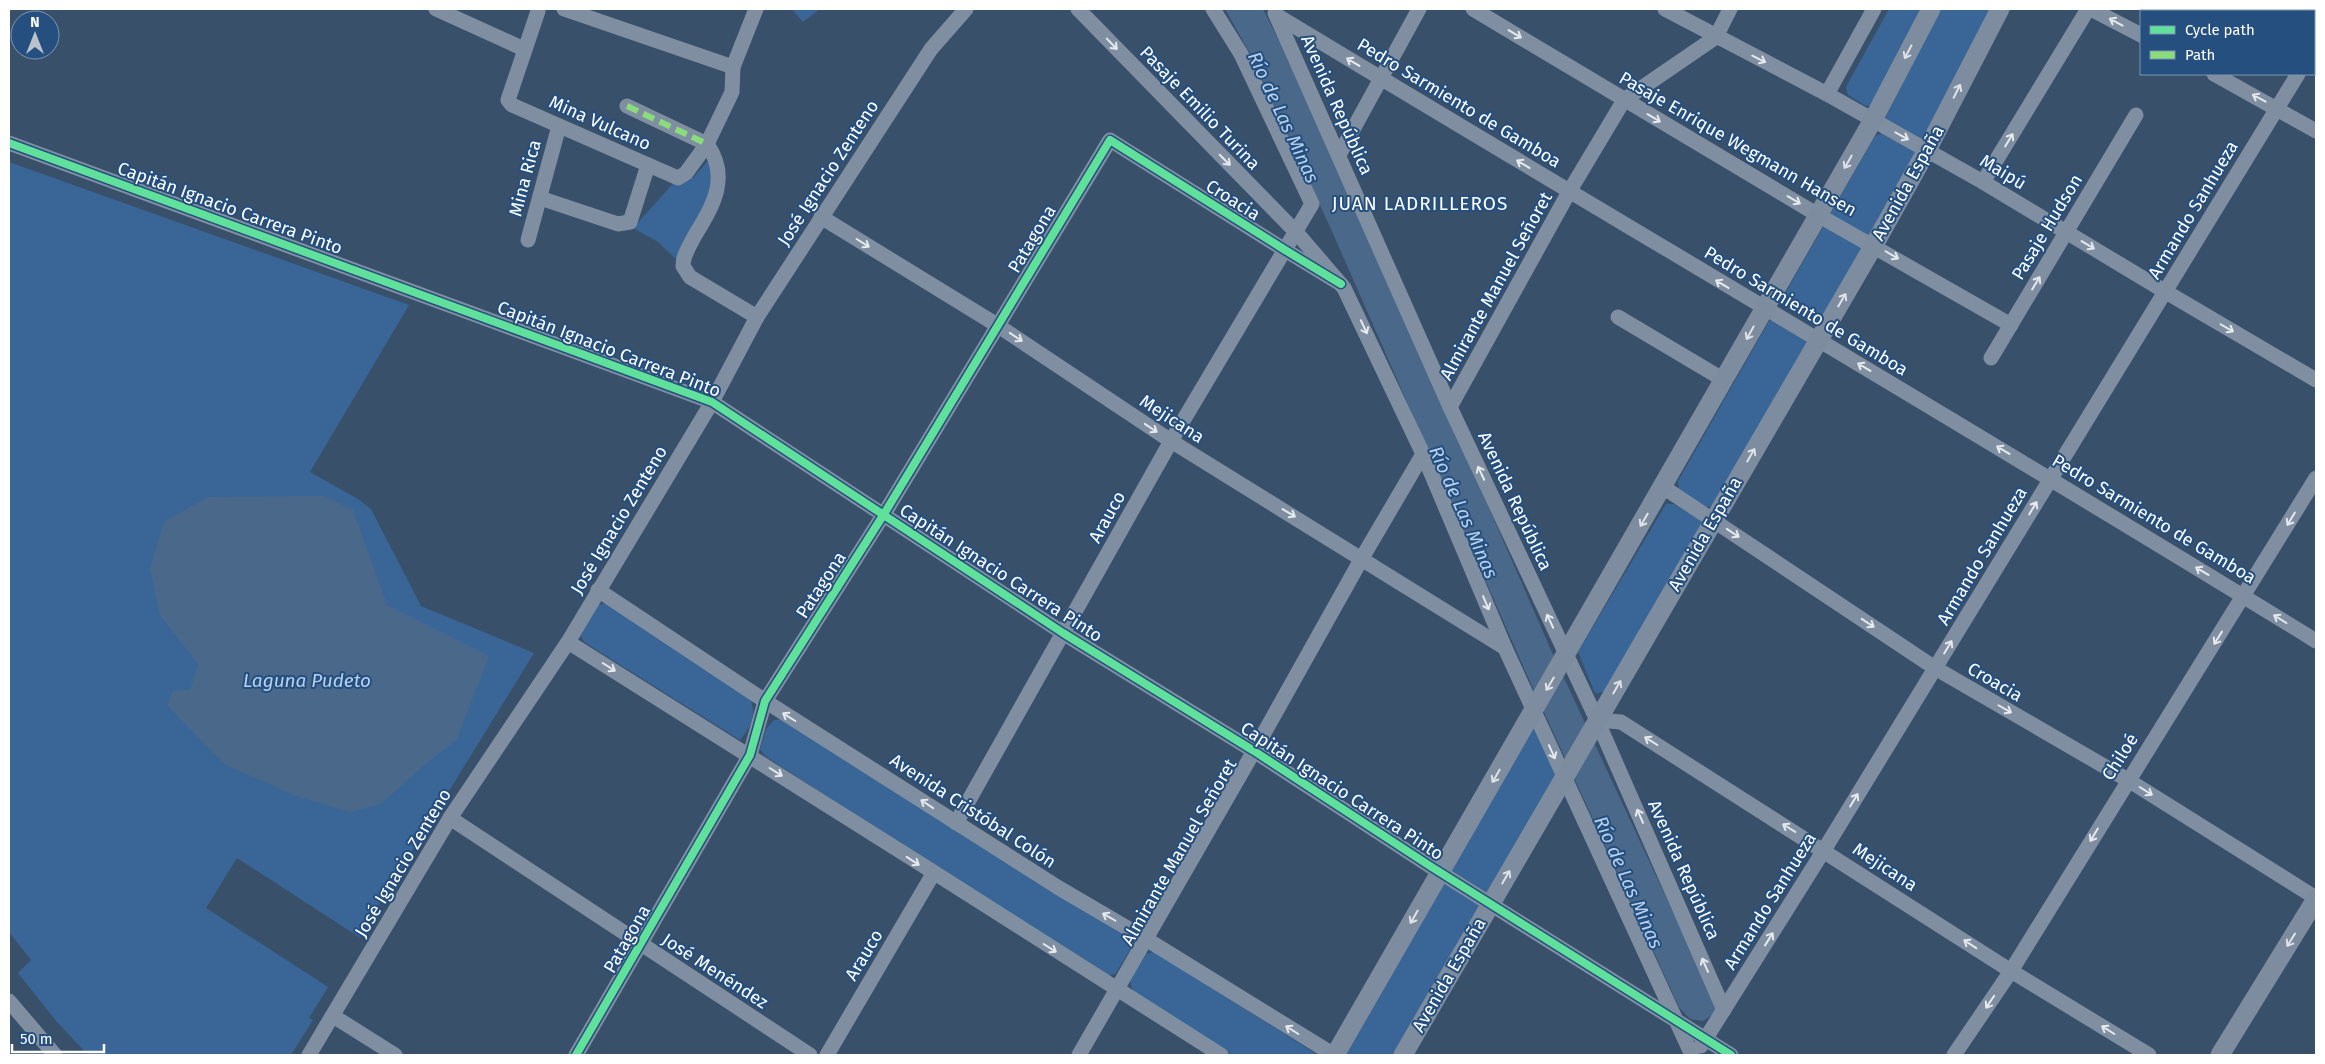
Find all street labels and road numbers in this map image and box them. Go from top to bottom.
street label: Avenida República [1296,32,1378,178]
street label: Pedro Sarmiento de Gamboa [1353,33,1565,173]
street label: Pasaje Emilio Turina [1135,42,1265,174]
street label: Pasaje Enrique Wegmann Hansen [1615,67,1861,221]
street label: Mina Vulcano [546,91,654,155]
street label: José Ignacio Zenteno [773,96,883,250]
street label: Avenida España [1867,121,1949,245]
street label: Mina Rica [504,137,546,219]
street label: Armando Sanhueza [2143,137,2243,283]
street label: Maipú [1976,150,2030,194]
street label: Capitán Ignacio Carrera Pinto [115,157,345,259]
street label: Pasaje Hudson [2007,170,2087,284]
street label: Croacia [1202,175,1264,225]
street label: Almirante Manuel Señoret [1435,188,1557,384]
street label: Patagona [1003,201,1061,277]
street label: Pedro Sarmiento de Gamboa [1700,241,1912,381]
street label: Capitán Ignacio Carrera Pinto [494,296,724,402]
street label: Mejicana [1136,390,1208,448]
street label: Avenida República [1473,428,1557,574]
street label: José Ignacio Zenteno [566,442,672,598]
street label: Pedro Sarmiento de Gamboa [2048,449,2260,589]
street label: Avenida España [1663,473,1747,595]
street label: Armando Sanhueza [1932,483,2032,629]
street label: Arauco [1084,487,1130,547]
street label: Capitán Ignacio Carrera Pinto [895,499,1107,647]
street label: Patagona [791,547,851,623]
street label: Croacia [1964,658,2026,706]
street label: Capitán Ignacio Carrera Pinto [1236,717,1448,865]
street label: Chiloé [2097,730,2143,784]
street label: Avenida Cristóbal Colón [886,749,1060,873]
street label: Almirante Manuel Señoret [1117,754,1242,949]
street label: José Ignacio Zenteno [350,785,456,941]
street label: Avenida República [1643,797,1725,943]
street label: Armando Sanhueza [1719,828,1821,974]
street label: Mejicana [1849,838,1921,896]
street label: Patagona [599,901,655,977]
street label: Avenida España [1407,914,1491,1036]
street label: Arauco [840,925,888,985]
street label: José Menéndez [658,929,772,1014]

